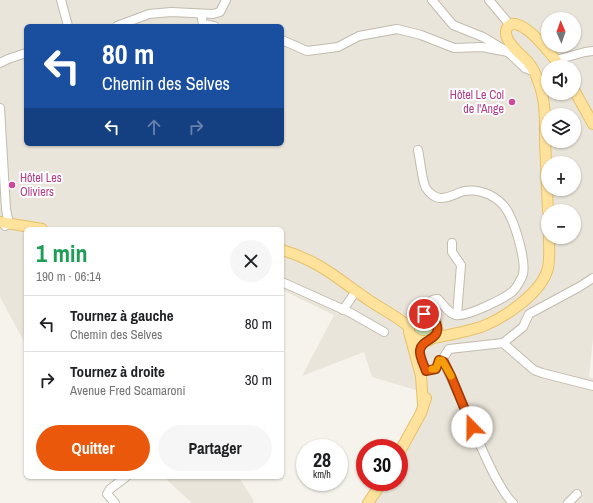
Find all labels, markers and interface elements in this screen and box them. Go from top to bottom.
north arrow [541,12,581,52]
map controls [541,12,581,244]
text: 80 m [102,35,154,73]
icon: left [36,40,88,92]
button: sound [541,60,581,100]
text: Chemin des Selves [102,71,230,96]
place label: Hôtel Le Col de l'Ange [450,87,504,117]
marker: Hôtel Le Col de l'Ange [507,97,517,107]
button: layers [541,108,581,148]
icon: left [101,116,123,138]
icon: ahead [143,116,165,138]
icon: right [185,116,207,138]
button: + [541,156,581,196]
place label: Hôtel Les Oliviers [20,170,62,200]
marker: Hôtel Les Oliviers [7,180,17,190]
button: − [541,204,581,244]
text: 1 min [36,237,87,269]
button: close [230,240,272,282]
text: 190 m · 06:14 [36,268,101,285]
pin [407,297,441,331]
icon: arrive [413,303,435,325]
text: Tournez à gauche [70,305,174,326]
icon: left [36,313,58,335]
text: 80 m [245,313,272,334]
text: Chemin des Selves [70,326,162,343]
text: Tournez à droite [70,361,165,382]
icon: right [36,369,58,391]
text: 30 m [245,369,272,390]
text: Avenue Fred Scamaroni [70,382,185,399]
position arrow [451,406,493,448]
button: Quitter [36,425,150,471]
button: Partager [158,425,272,471]
speed limit sign: 30 [356,439,408,491]
text: 28 [313,446,331,473]
text: km/h [313,468,331,481]

